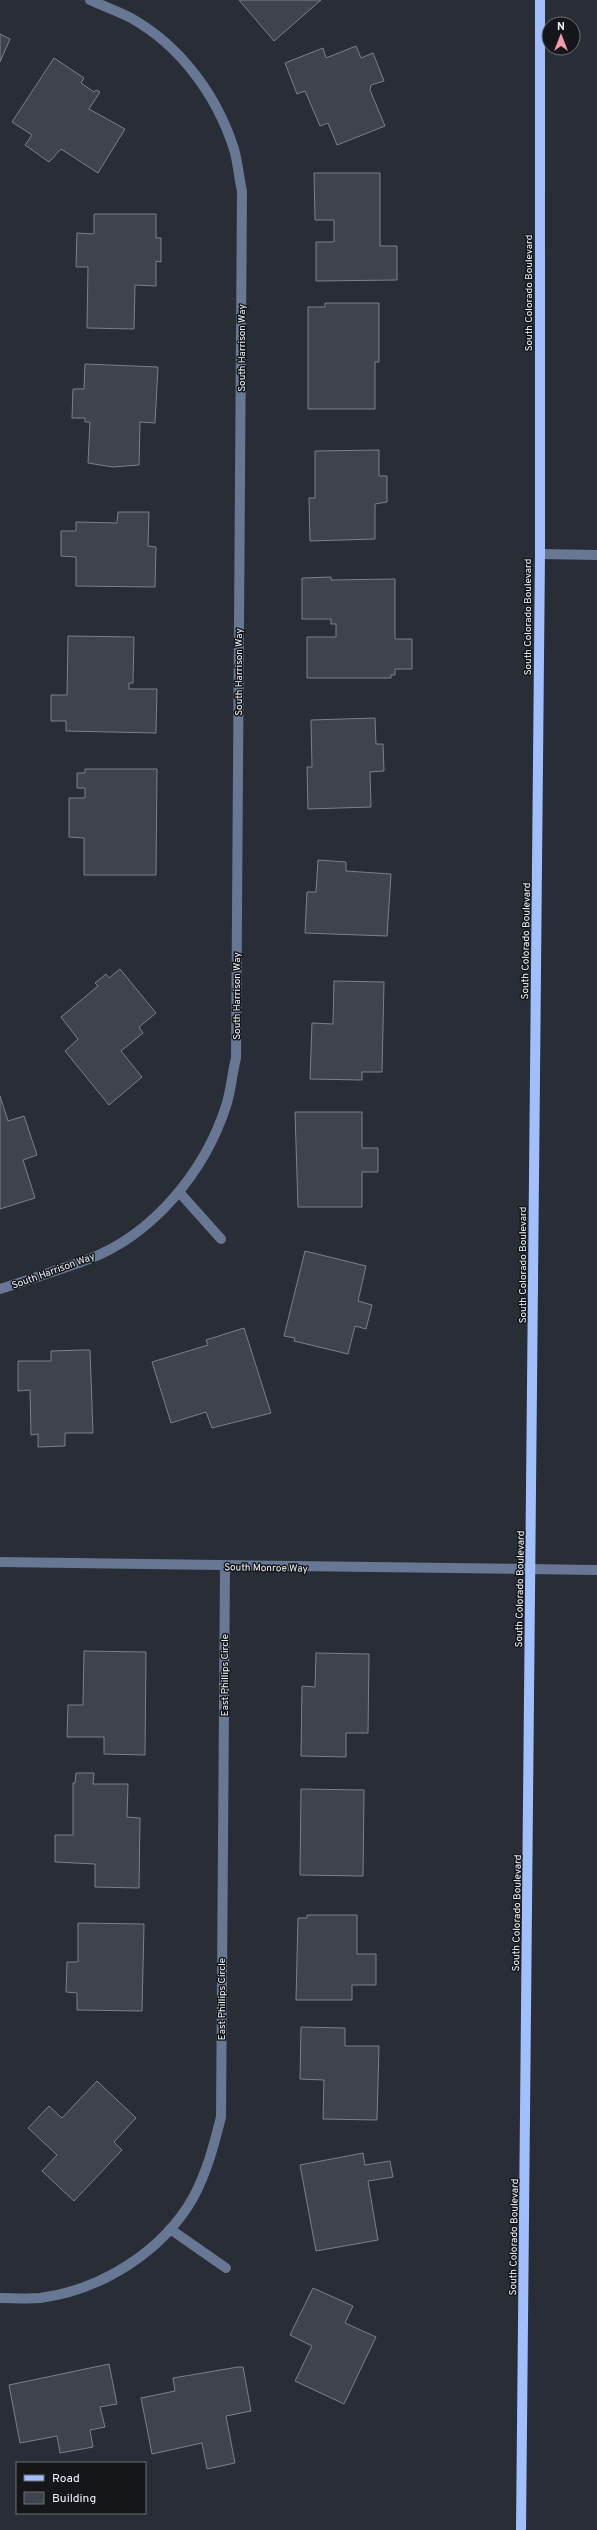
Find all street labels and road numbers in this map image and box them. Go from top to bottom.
street label: South Colorado Boulevard [523,235,536,351]
street label: South Harrison Way [236,304,249,392]
street label: South Colorado Boulevard [522,559,535,675]
street label: South Harrison Way [233,628,246,716]
street label: South Colorado Boulevard [519,883,534,999]
street label: South Harrison Way [231,952,244,1040]
street label: South Colorado Boulevard [517,1207,530,1323]
street label: South Harrison Way [10,1250,97,1292]
street label: South Colorado Boulevard [513,1531,528,1647]
street label: South Monroe Way [224,1561,308,1576]
street label: East Phillips Circle [219,1634,232,1716]
street label: South Colorado Boulevard [510,1855,525,1971]
street label: East Phillips Circle [216,1958,229,2040]
street label: South Colorado Boulevard [507,2179,522,2295]

